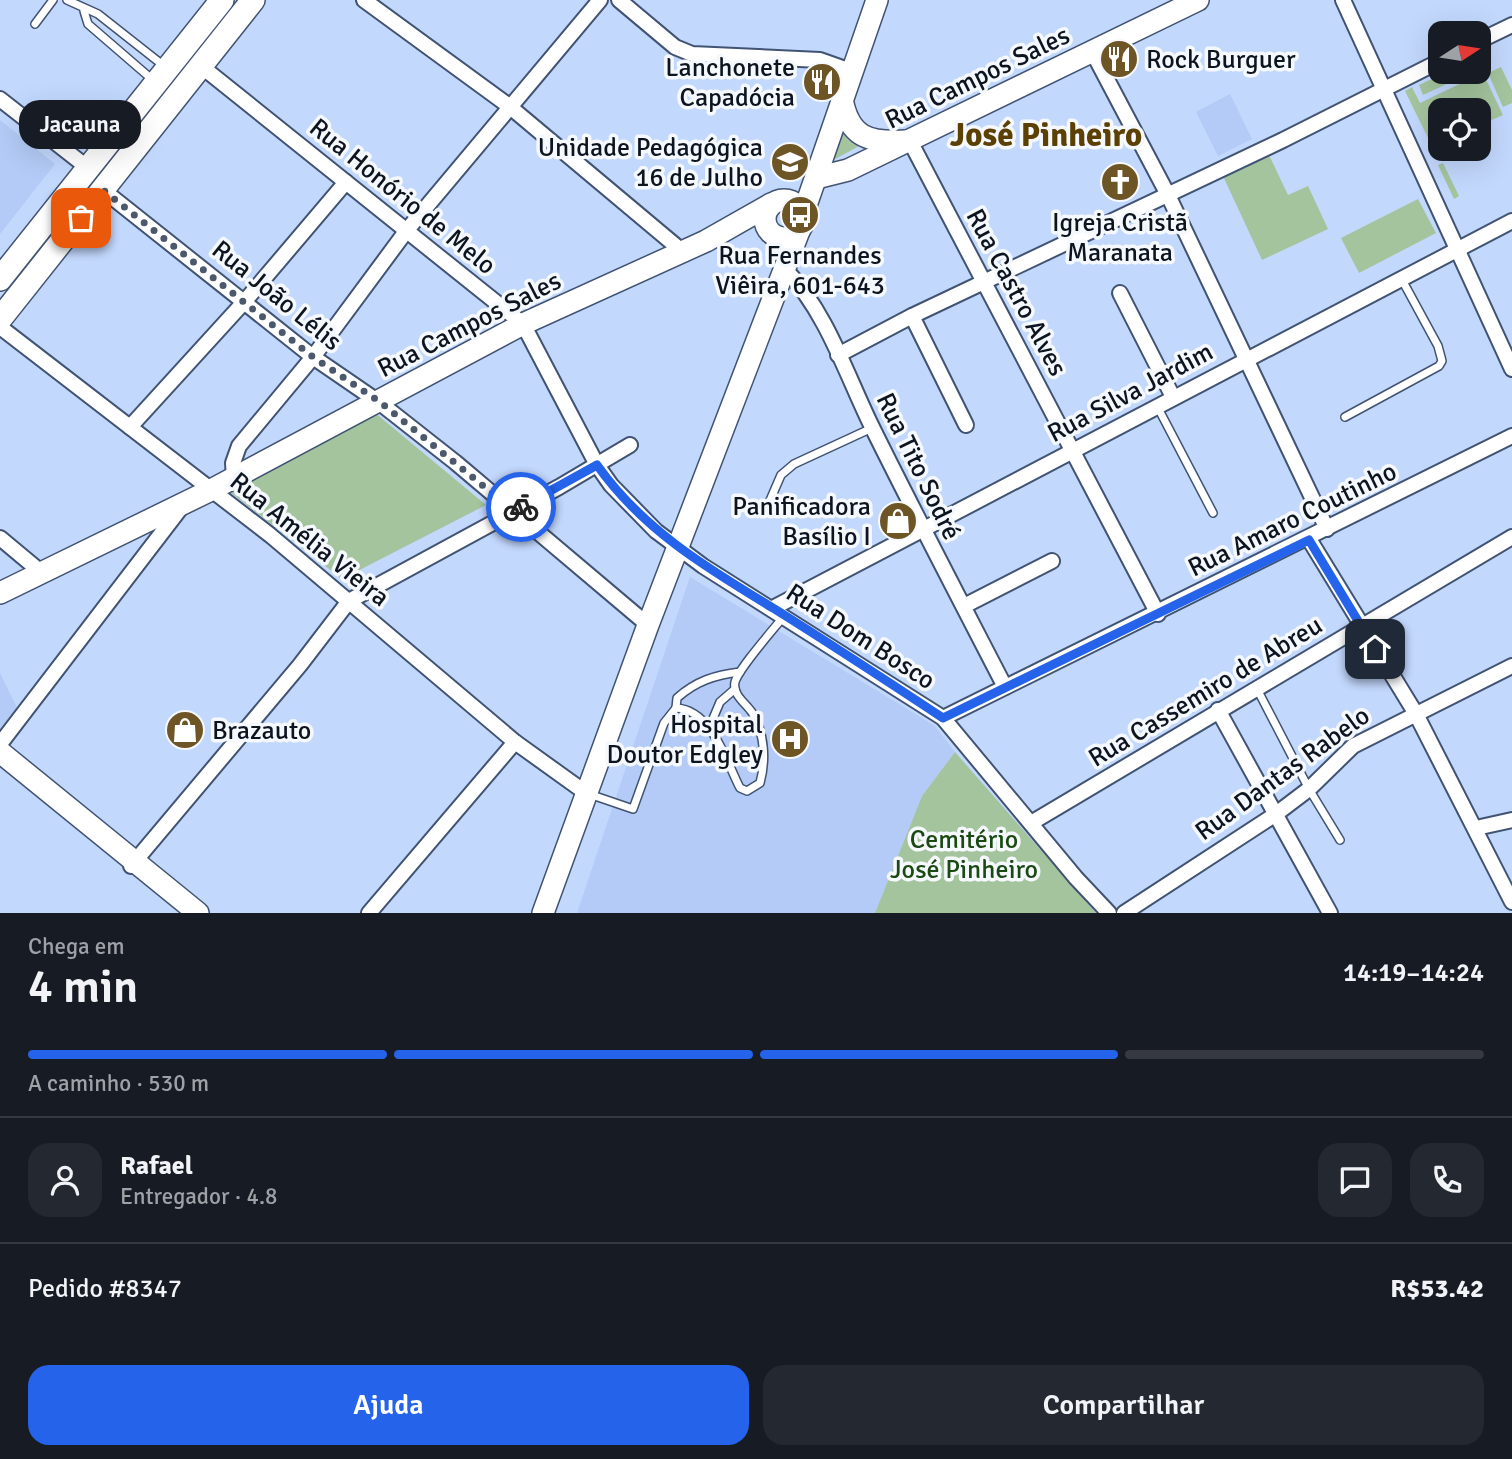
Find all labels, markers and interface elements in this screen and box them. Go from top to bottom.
street label: Rua Campos Sales [880,19,1075,136]
north arrow [1428,21,1491,84]
map controls [1428,21,1491,161]
restaurant icon: Rock Burguer [1098,38,1140,80]
place label: Rock Burguer [1146,44,1296,76]
place label: Lanchonete Capadócia [665,52,795,114]
restaurant icon: Lanchonete Capadócia [801,61,843,103]
button: locate [1428,98,1491,161]
callout: Jacauna [20,99,142,148]
text: Jacauna [39,110,121,139]
street label: Rua Honório de Melo [303,112,502,282]
district label: José Pinheiro [950,115,1142,156]
place label: Unidade Pedagógica 16 de Julho [538,132,763,194]
school or university icon: Unidade Pedagógica 16 de Julho [769,141,811,183]
church icon: Igreja Cristã Maranata [1099,161,1141,203]
pin [51,188,111,248]
bus stop icon: Rua Fernandes Viêira, 601-643 [779,194,821,236]
icon: bag [62,199,100,237]
street label: Rua Castro Alves [959,203,1074,381]
place label: Igreja Cristã Maranata [1052,207,1188,269]
street label: Rua João Lélis [205,234,348,358]
place label: Rua Fernandes Viêira, 601-643 [715,240,885,302]
street label: Rua Campos Sales [372,265,566,385]
street label: Rua Silva Jardim [1042,336,1219,450]
street label: Rua Tito Sodré [869,388,968,545]
street label: Rua Amaro Coutinho [1183,456,1402,584]
street label: Rua Amélia Vieira [223,466,396,614]
courier [486,472,556,542]
icon: bike [502,488,540,526]
place label: Panificadora Basílio I [732,491,871,553]
shop icon: Panificadora Basílio I [877,500,919,542]
street label: Rua Dom Bosco [780,577,941,697]
street label: Rua Cassemiro de Abreu [1083,609,1328,774]
pin [1345,619,1405,679]
icon: home [1356,630,1394,668]
street label: Rua Dantas Rabelo [1189,700,1376,848]
shop icon: Brazauto [164,709,206,751]
place label: Hospital Doutor Edgley [607,709,763,771]
place label: Brazauto [212,715,311,747]
hospital icon: Hospital Doutor Edgley [769,718,811,760]
park label: Cemitério José Pinheiro [890,824,1038,886]
text: Chega em [28,932,125,961]
text: 14:19–14:24 [1343,957,1484,989]
text: 4 min [28,959,138,1015]
text: A caminho · 530 m [28,1069,209,1098]
button: person [28,1143,102,1217]
button: chat [1318,1143,1392,1217]
button: phone [1410,1143,1484,1217]
text: Rafael [120,1150,193,1182]
text: Entregador · 4.8 [120,1182,278,1211]
text: Pedido #8347 [28,1273,182,1305]
text: R$53.42 [1390,1273,1484,1305]
button: Ajuda [28,1365,749,1445]
button: Compartilhar [763,1365,1484,1445]

